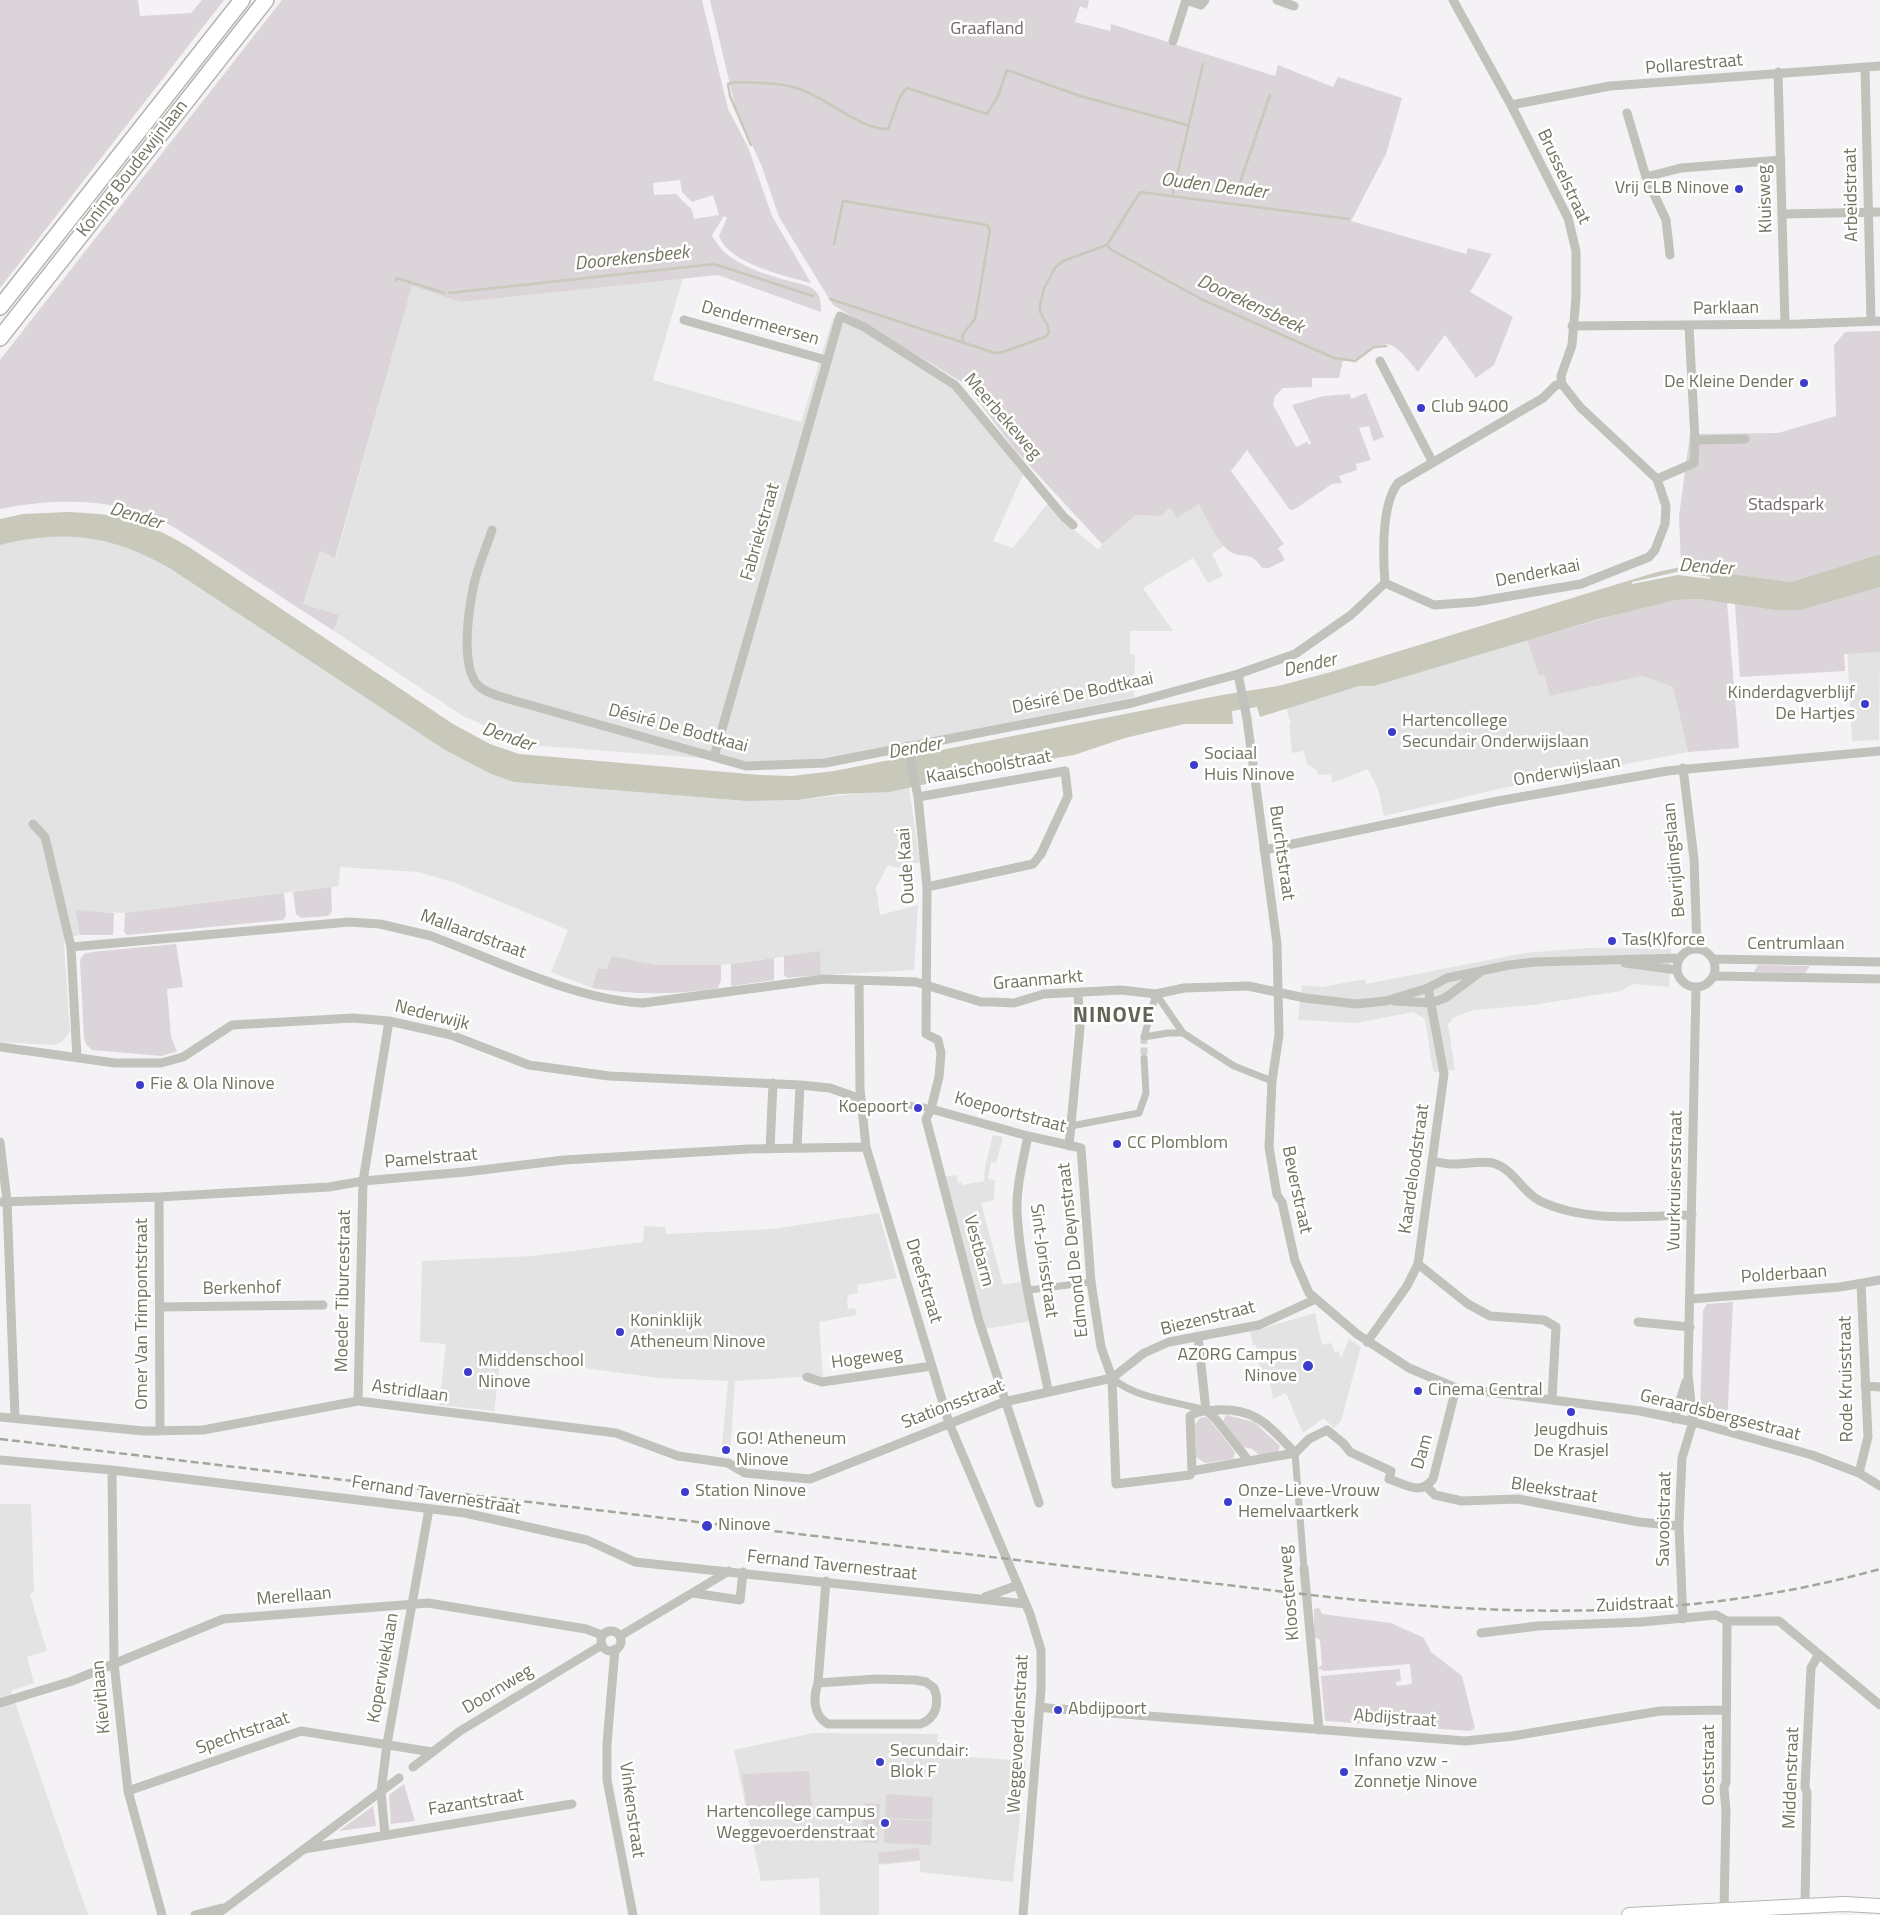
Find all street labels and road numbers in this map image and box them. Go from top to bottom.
street label: Pollarestraat [1644,50,1744,80]
street label: Koning Boudewijnlaan [73,96,193,242]
street label: Brusselstraat [1532,126,1594,228]
street label: Arbeidstraat [1840,148,1864,242]
street label: Kluisweg [1754,165,1778,233]
street label: Dendermeersen [698,297,822,351]
street label: Parklaan [1693,298,1759,320]
street label: Meerbekeweg [959,369,1045,465]
street label: Fabriekstraat [737,481,785,583]
street label: Denderkaai [1494,555,1582,593]
street label: Désiré De Bodtkaai [1010,668,1156,720]
street label: Désiré De Bodtkaai [606,700,750,758]
street label: Kaaischoolstraat [925,746,1053,790]
street label: Onderwijslaan [1512,752,1622,792]
street label: Bevrijdingslaan [1659,802,1691,918]
street label: Burchtstraat [1264,804,1298,902]
street label: Oude Kaai [894,827,920,905]
street label: Mallaardstraat [417,906,529,964]
street label: Centrumlaan [1747,934,1845,956]
street label: Graanmarkt [992,966,1084,996]
street label: Nederwijk [392,996,472,1036]
street label: Koepoortstraat [952,1088,1068,1138]
street label: Kaardeloodstraat [1395,1103,1435,1235]
street label: Vuurkruisersstraat [1664,1110,1688,1252]
street label: Pamelstraat [384,1144,478,1174]
street label: Beverstraat [1276,1144,1316,1236]
street label: Edmond De Deynstraat [1054,1161,1094,1339]
street label: Sint-Jorisstraat [1024,1203,1062,1319]
street label: Moeder Tiburcestraat [332,1209,356,1373]
street label: Vestbarm [958,1213,998,1289]
street label: Omer Van Trimpontstraat [132,1218,154,1410]
street label: Dreefstraat [900,1236,946,1326]
street label: Polderbaan [1740,1261,1828,1289]
street label: Berkenhof [202,1278,282,1300]
street label: Biezenstraat [1159,1297,1257,1341]
street label: Rode Kruisstraat [1835,1316,1859,1442]
street label: Hogeweg [830,1343,904,1375]
street label: Astridlaan [370,1376,450,1408]
street label: Stationsstraat [899,1376,1007,1434]
street label: Geraardsbergsestraat [1637,1386,1803,1446]
street label: Dam [1408,1432,1438,1472]
street label: Savooistraat [1653,1471,1677,1567]
street label: Fernand Tavernestraat [350,1472,522,1520]
street label: Bleekstraat [1509,1474,1599,1508]
street label: Kloosterweg [1275,1545,1305,1641]
street label: Fernand Tavernestraat [746,1546,918,1586]
street label: Merellaan [256,1583,332,1611]
street label: Zuidstraat [1596,1592,1674,1618]
street label: Koperwieklaan [364,1611,404,1725]
street label: Weggevoerdenstraat [1004,1654,1034,1814]
street label: Kievitlaan [88,1659,116,1735]
street label: Doornweg [459,1661,537,1719]
street label: Abdijstraat [1353,1705,1437,1733]
street label: Spechtstraat [193,1708,293,1760]
street label: Ooststraat [1699,1724,1721,1806]
street label: Middenstraat [1779,1727,1805,1829]
street label: Vinkenstraat [614,1761,648,1859]
street label: Fazantstraat [427,1785,525,1821]

